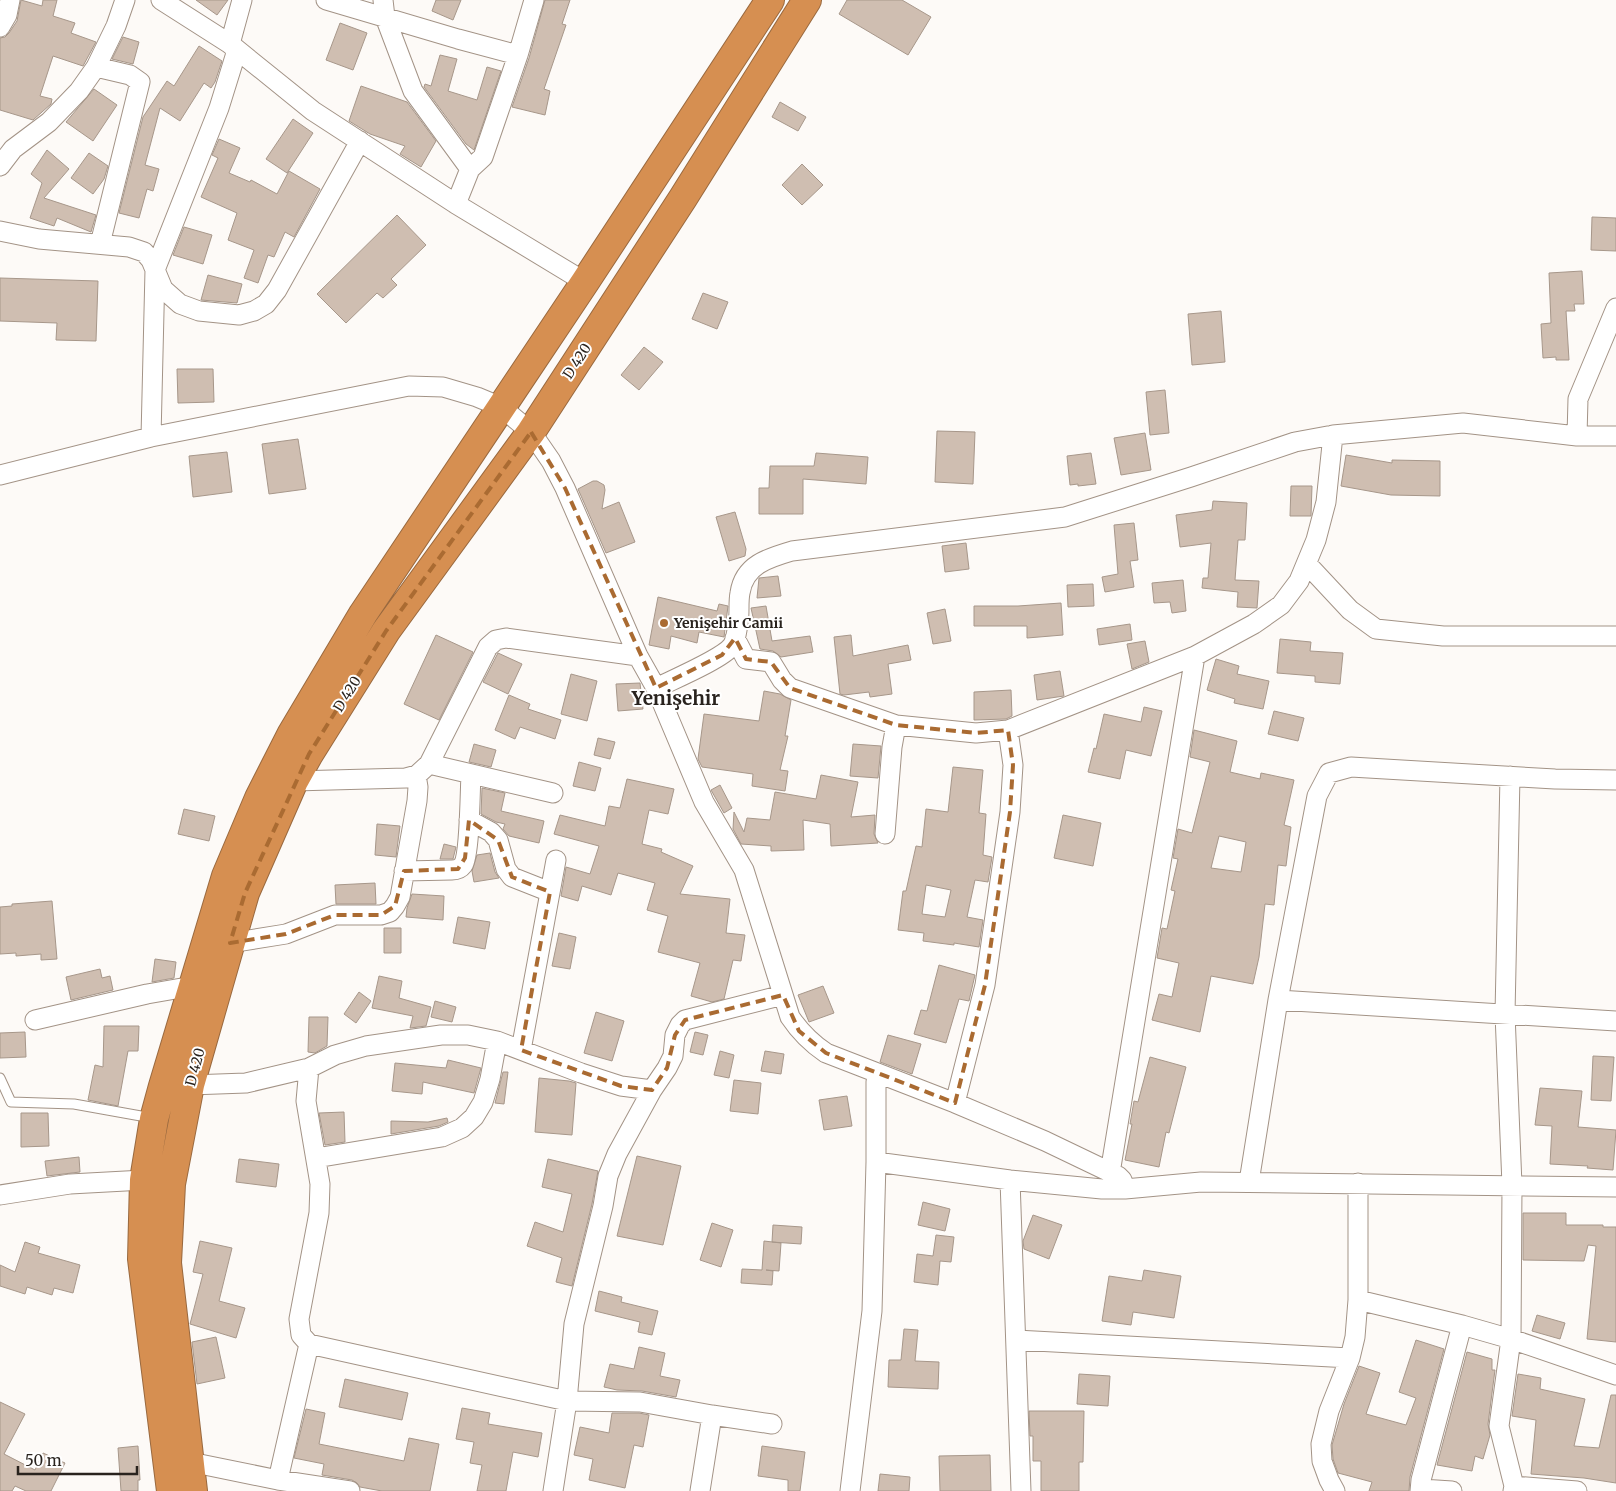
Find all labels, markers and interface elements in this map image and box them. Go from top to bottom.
street label: D 420 [559,340,595,382]
place label: Yenişehir Camii [673,614,783,632]
marker: Yenişehir Camii [658,617,670,629]
street label: D 420 [329,673,365,715]
district label: Yenişehir [631,686,720,710]
street label: D 420 [181,1046,209,1088]
scale bar [18,1444,136,1476]
text: 50 m [25,1451,62,1470]

